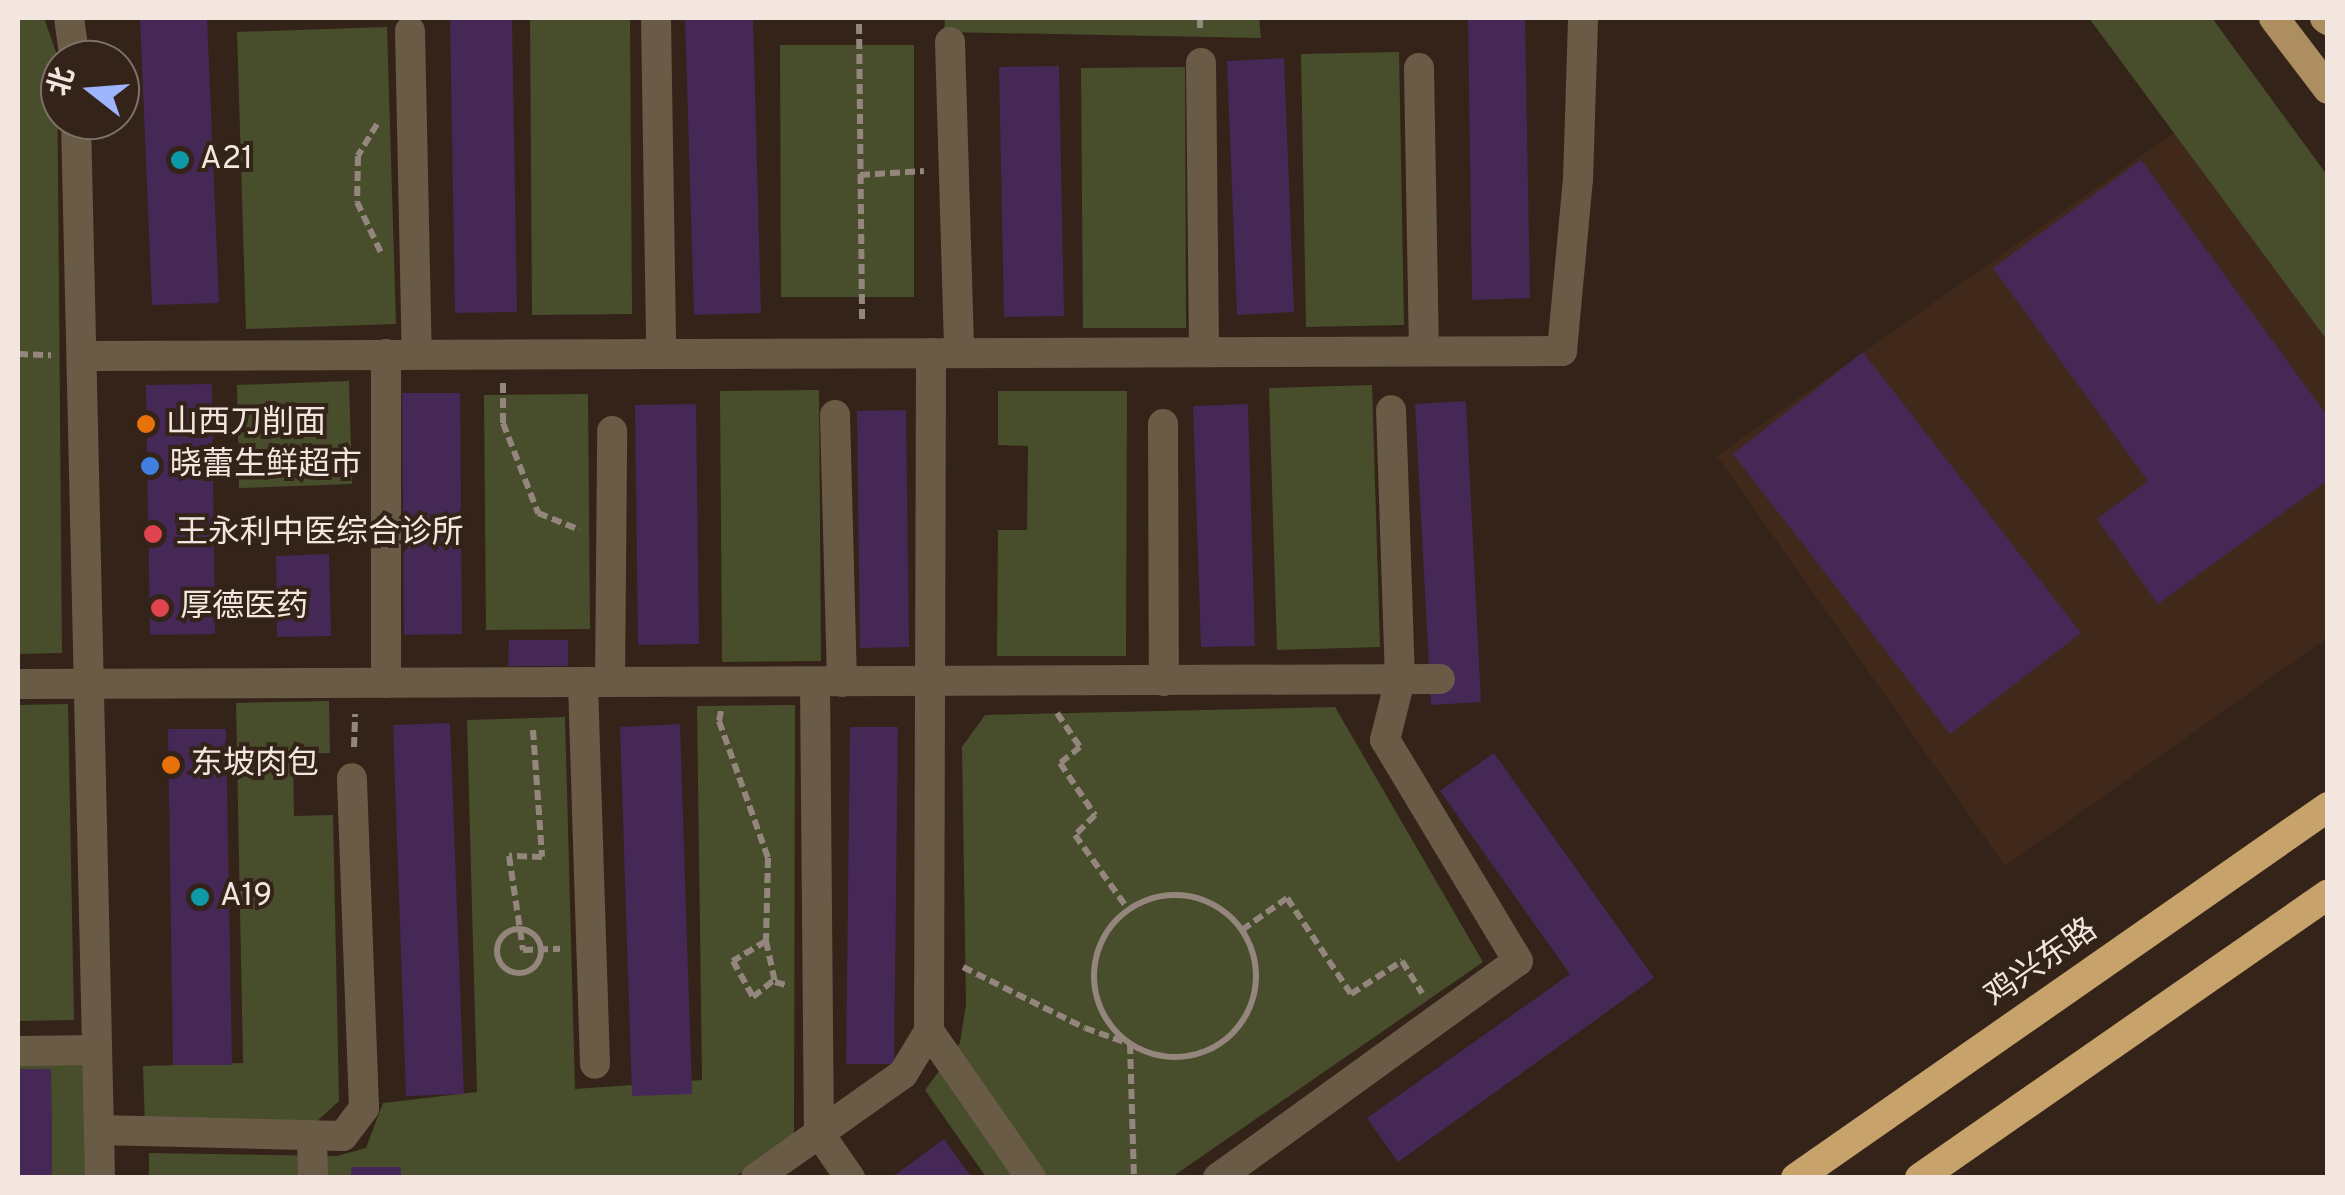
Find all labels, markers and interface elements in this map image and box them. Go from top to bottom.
north arrow [40,40,140,140]
text: 北 [42,63,85,100]
place label: A21 [200,141,253,179]
marker: A21 [169,149,191,171]
place label: 山西刀削面 [166,405,326,443]
marker: 山西刀削面 [135,413,157,435]
place label: 晓蕾生鲜超市 [170,447,362,485]
marker: 晓蕾生鲜超市 [139,455,161,477]
place label: 王永利中医综合诊所 [176,515,464,553]
marker: 王永利中医综合诊所 [140,521,166,547]
place label: 厚德医药 [180,589,308,627]
marker: 厚德医药 [149,597,171,619]
place label: 东坡肉包 [191,746,319,784]
marker: 东坡肉包 [160,754,182,776]
place label: A19 [220,878,272,916]
marker: A19 [189,886,211,908]
street label: 鸡兴东路 [1979,912,2105,1016]

